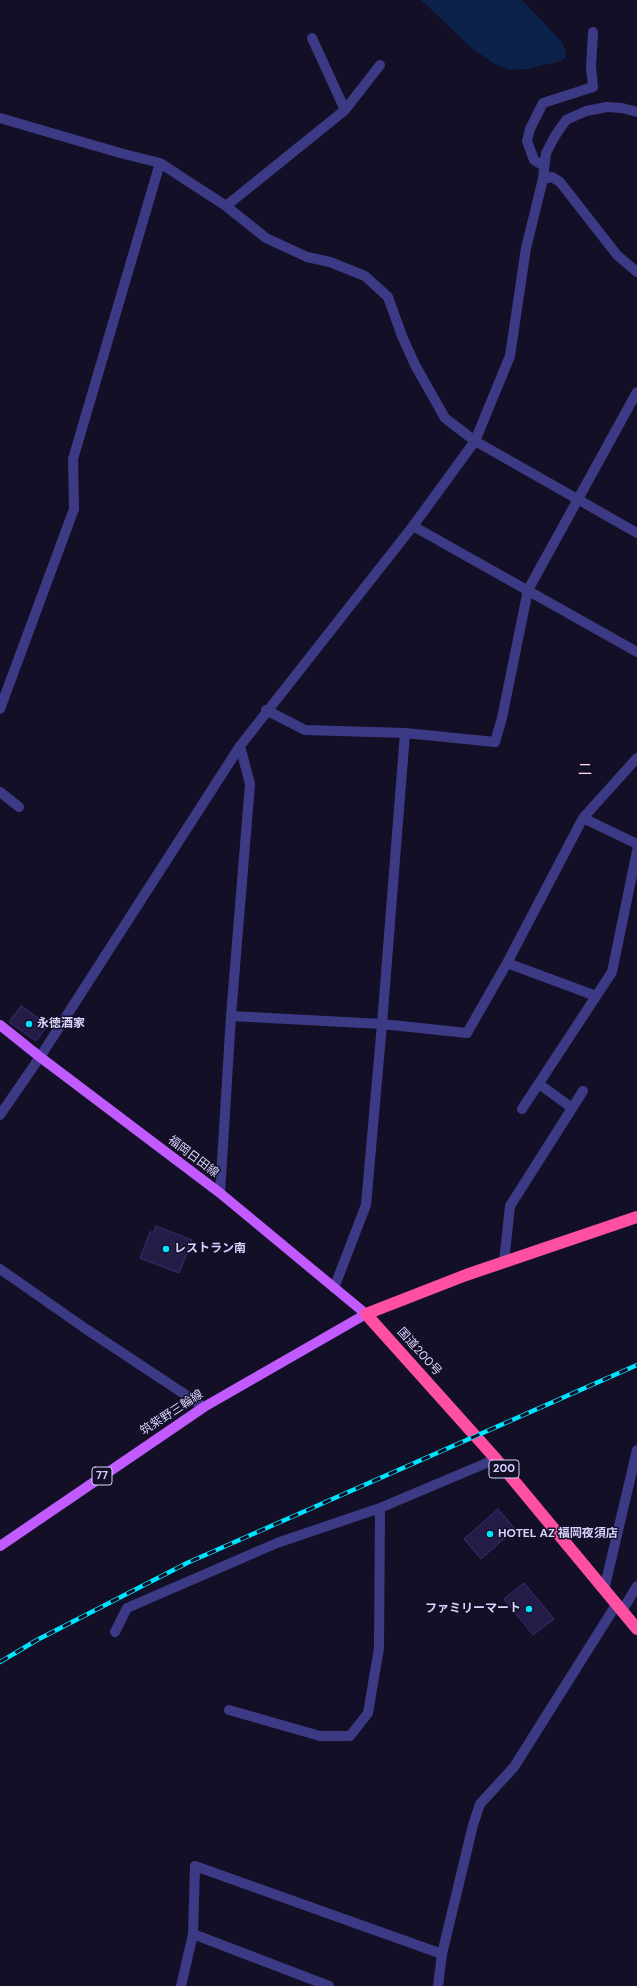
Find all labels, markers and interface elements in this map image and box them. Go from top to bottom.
district label: 二 [578,762,592,778]
place label: 永徳酒家 [37,1017,85,1031]
marker: 永徳酒家 [24,1019,34,1029]
street label: 福岡日田線 [165,1133,221,1181]
place label: レストラン南 [174,1242,246,1256]
marker: レストラン南 [161,1244,171,1254]
street label: 国道200号 [394,1325,444,1379]
street label: 筑紫野三輪線 [138,1387,206,1439]
road number: 200 [489,1460,519,1478]
road number: 77 [92,1467,112,1485]
place label: HOTEL AZ 福岡夜須店 [498,1527,618,1541]
marker: HOTEL AZ 福岡夜須店 [485,1529,495,1539]
place label: ファミリーマート [425,1602,521,1616]
marker: ファミリーマート [524,1604,534,1614]

